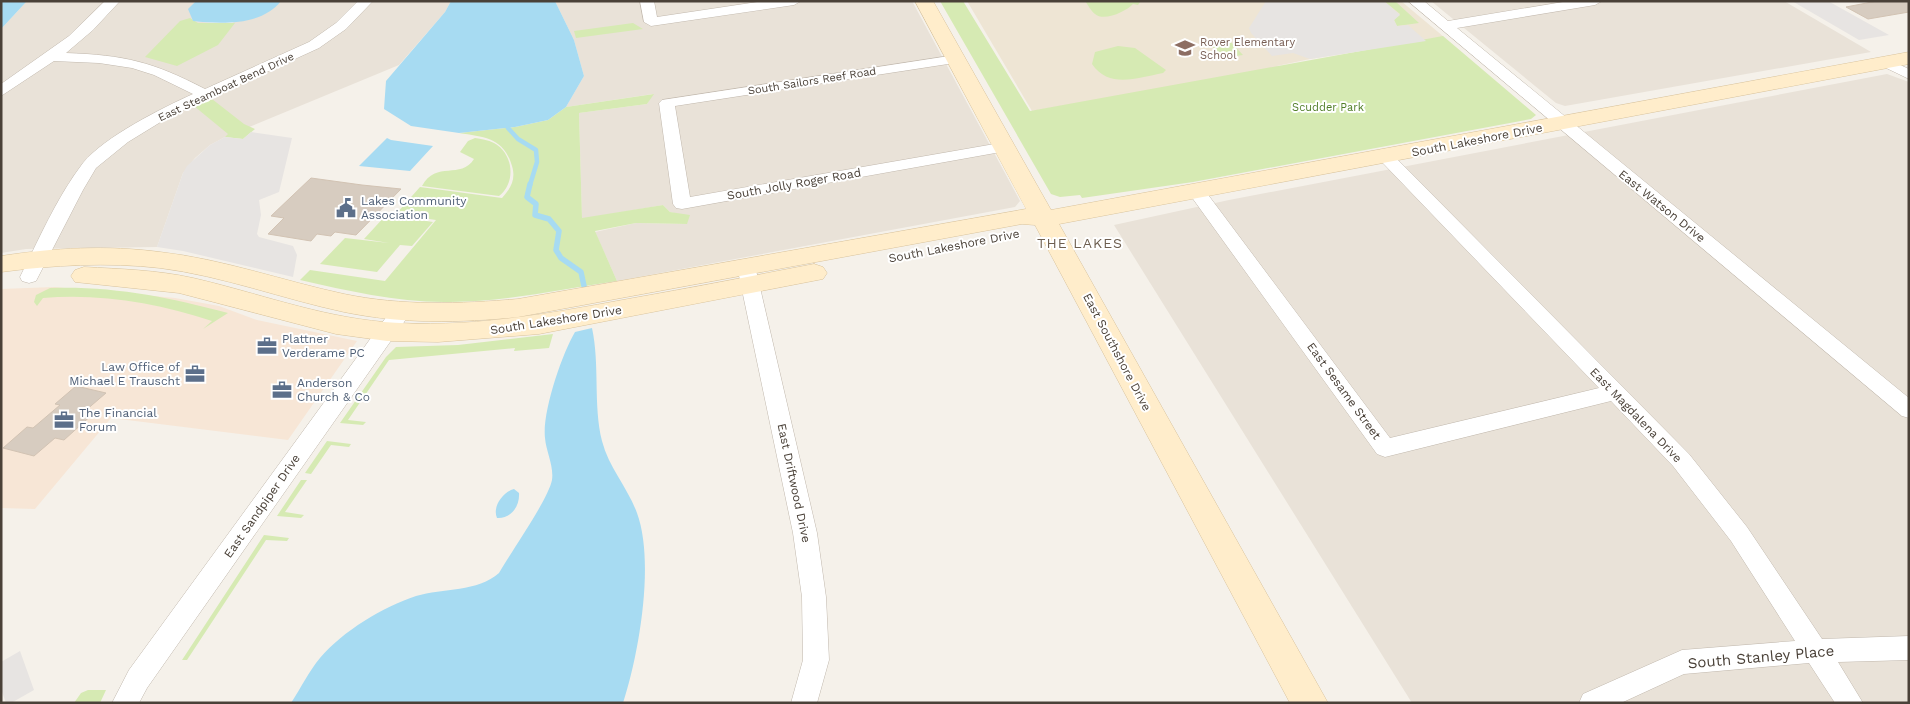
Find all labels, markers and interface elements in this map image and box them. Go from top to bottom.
place label: Rover Elementary School [1200,36,1295,62]
school or university icon: Rover Elementary School [1174,37,1196,59]
street label: East Steamboat Bend Drive [156,50,296,124]
street label: South Sailors Reef Road [747,64,877,98]
park label: Scudder Park [1292,101,1364,114]
street label: South Lakeshore Drive [1410,120,1544,160]
street label: South Jolly Roger Road [726,165,862,203]
street label: East Watson Drive [1616,167,1708,245]
place label: Lakes Community Association [361,194,467,222]
public building icon: Lakes Community Association [335,197,357,219]
street label: South Lakeshore Drive [887,226,1021,266]
district label: THE LAKES [1037,235,1123,251]
street label: East Southshore Drive [1080,291,1154,413]
street label: South Lakeshore Drive [489,303,623,337]
place label: Plattner Verderame PC [282,332,365,360]
office icon: Plattner Verderame PC [256,335,278,357]
street label: East Sesame Street [1304,340,1384,442]
place label: Law Office of Michael E Trauscht [69,360,180,388]
office icon: Law Office of Michael E Trauscht [184,363,206,385]
street label: East Magdalena Drive [1587,365,1685,465]
place label: Anderson Church & Co [297,376,370,404]
office icon: Anderson Church & Co [271,379,293,401]
place label: The Financial Forum [79,406,157,434]
office icon: The Financial Forum [53,409,75,431]
street label: East Driftwood Drive [775,422,813,544]
street label: East Sandpiper Drive [221,452,303,560]
street label: South Stanley Place [1687,642,1835,672]

